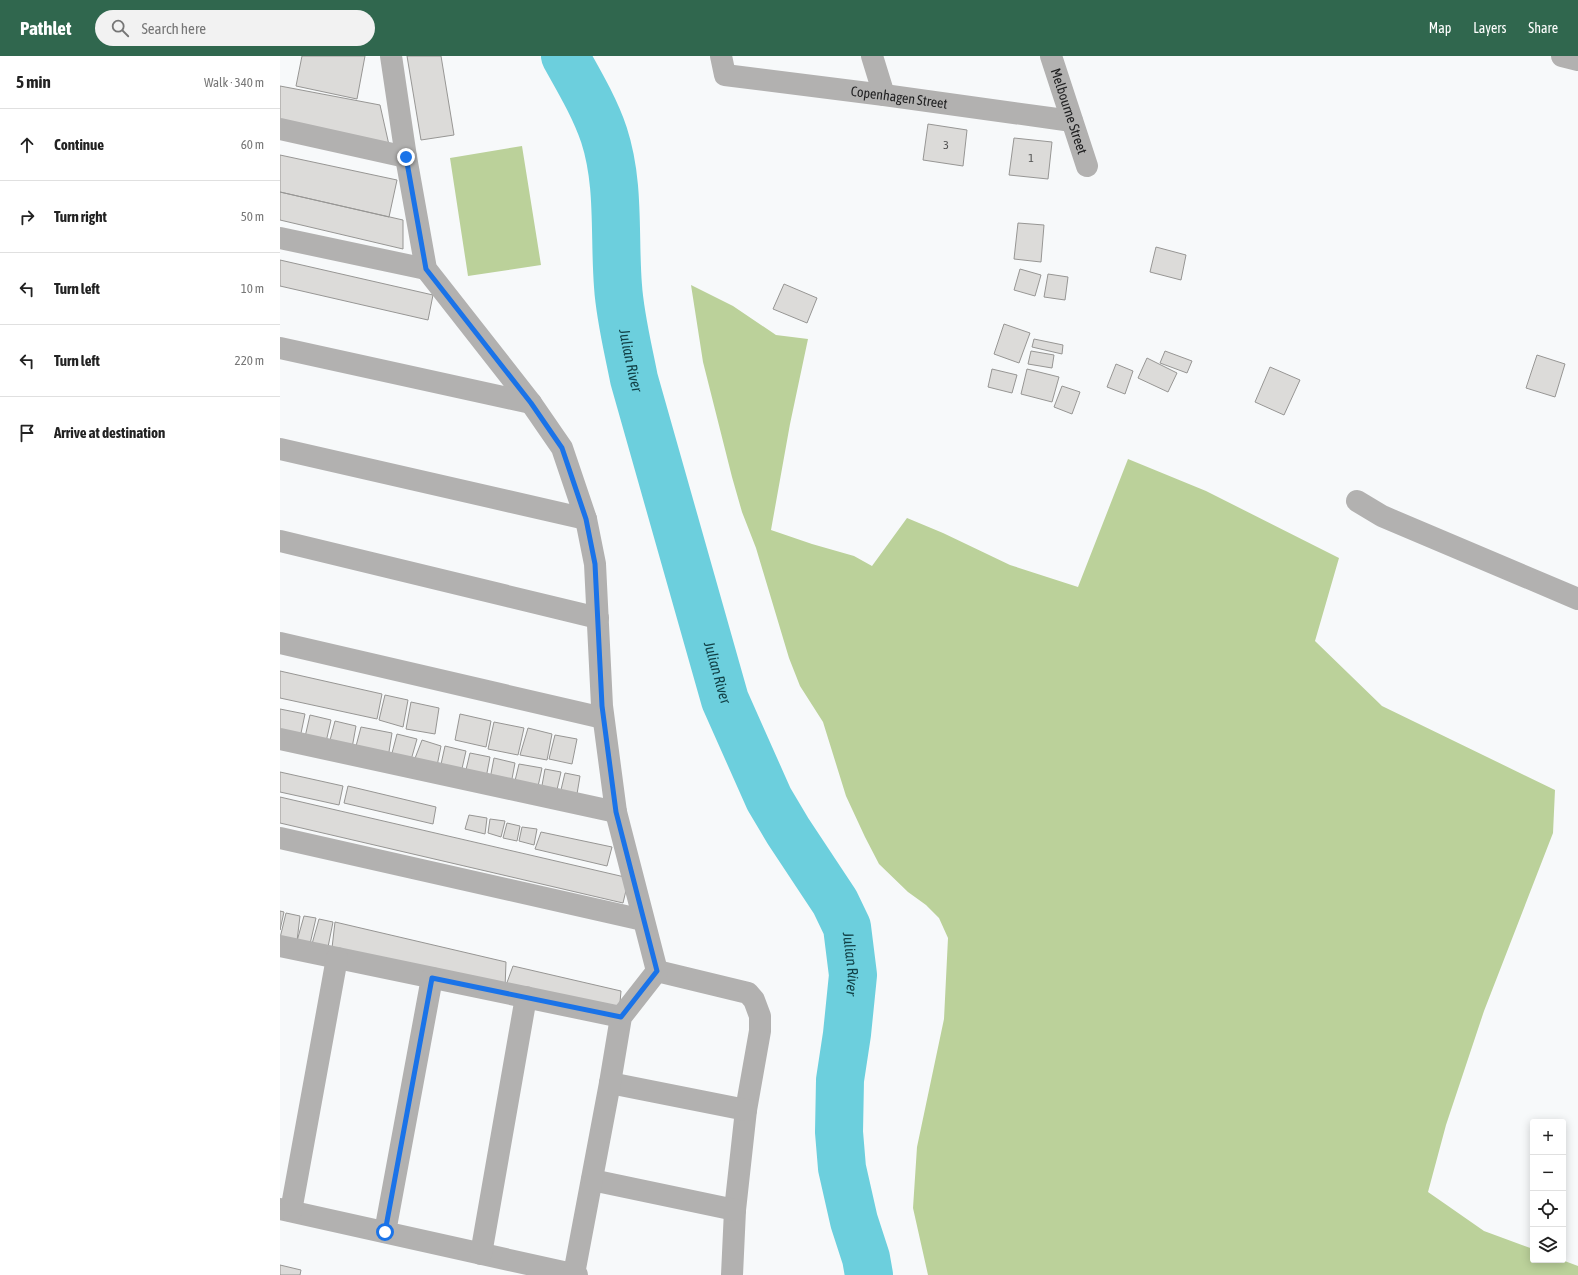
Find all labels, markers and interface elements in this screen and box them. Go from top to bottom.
search box [95,10,375,46]
text: Pathlet [20,17,71,39]
icon: search [109,17,131,39]
text: Search here [141,20,206,37]
text: Map [1429,20,1451,36]
text: Layers [1473,20,1506,36]
text: Share [1528,20,1558,36]
street label: Melbourne Street [1048,66,1091,156]
text: 5 min [16,72,51,92]
text: Walk · 340 m [204,75,264,90]
street label: Copenhagen Street [850,83,949,112]
icon: ahead [16,134,38,156]
text: Continue [54,136,104,153]
text: 60 m [241,137,264,152]
house number: 3 [943,138,949,152]
route end [397,148,415,166]
house number: 1 [1028,151,1034,165]
icon: right [16,206,38,228]
text: Turn right [54,208,107,225]
text: 50 m [241,209,264,224]
icon: left [16,278,38,300]
text: Turn left [54,280,100,297]
text: 10 m [241,281,264,296]
water label: Julian River [616,326,646,394]
icon: left [16,350,38,372]
text: Turn left [54,352,100,369]
text: 220 m [235,353,264,368]
icon: arrive [16,422,38,444]
text: Arrive at destination [54,424,165,441]
water label: Julian River [701,638,735,707]
water label: Julian River [840,930,862,997]
map controls [1530,1119,1566,1263]
button: + [1530,1119,1566,1155]
button: − [1530,1155,1566,1191]
button: locate [1530,1191,1566,1227]
route start [376,1223,394,1241]
button: layers [1530,1227,1566,1263]

